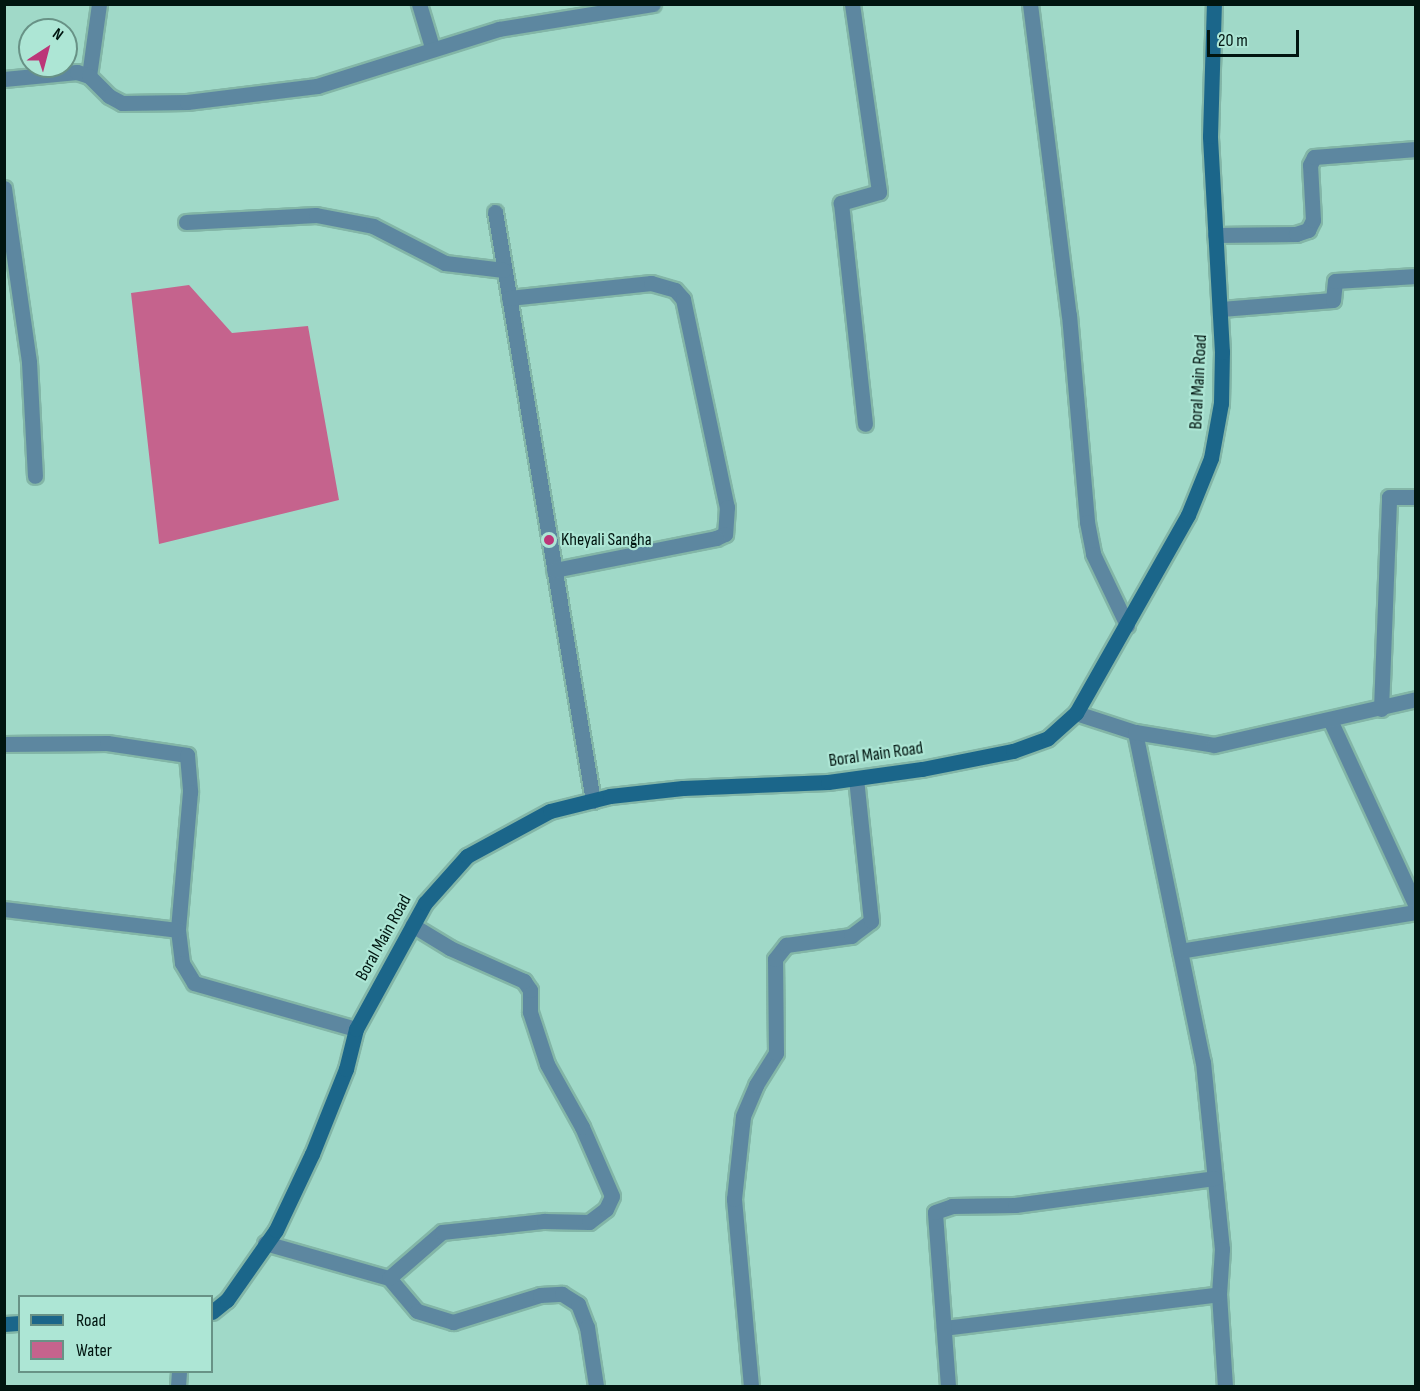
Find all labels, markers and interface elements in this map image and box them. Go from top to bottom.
north arrow [18,18,78,78]
scale bar [1210,18,1302,56]
text: N [49,24,67,45]
text: 20 m [1218,30,1248,51]
street label: Boral Main Road [1186,334,1212,430]
place label: Kheyali Sangha [561,529,652,551]
marker: Kheyali Sangha [542,533,556,547]
street label: Boral Main Road [827,738,925,772]
street label: Boral Main Road [352,891,416,985]
legend [18,1295,213,1373]
text: Road [76,1310,106,1331]
text: Water [76,1340,112,1361]

